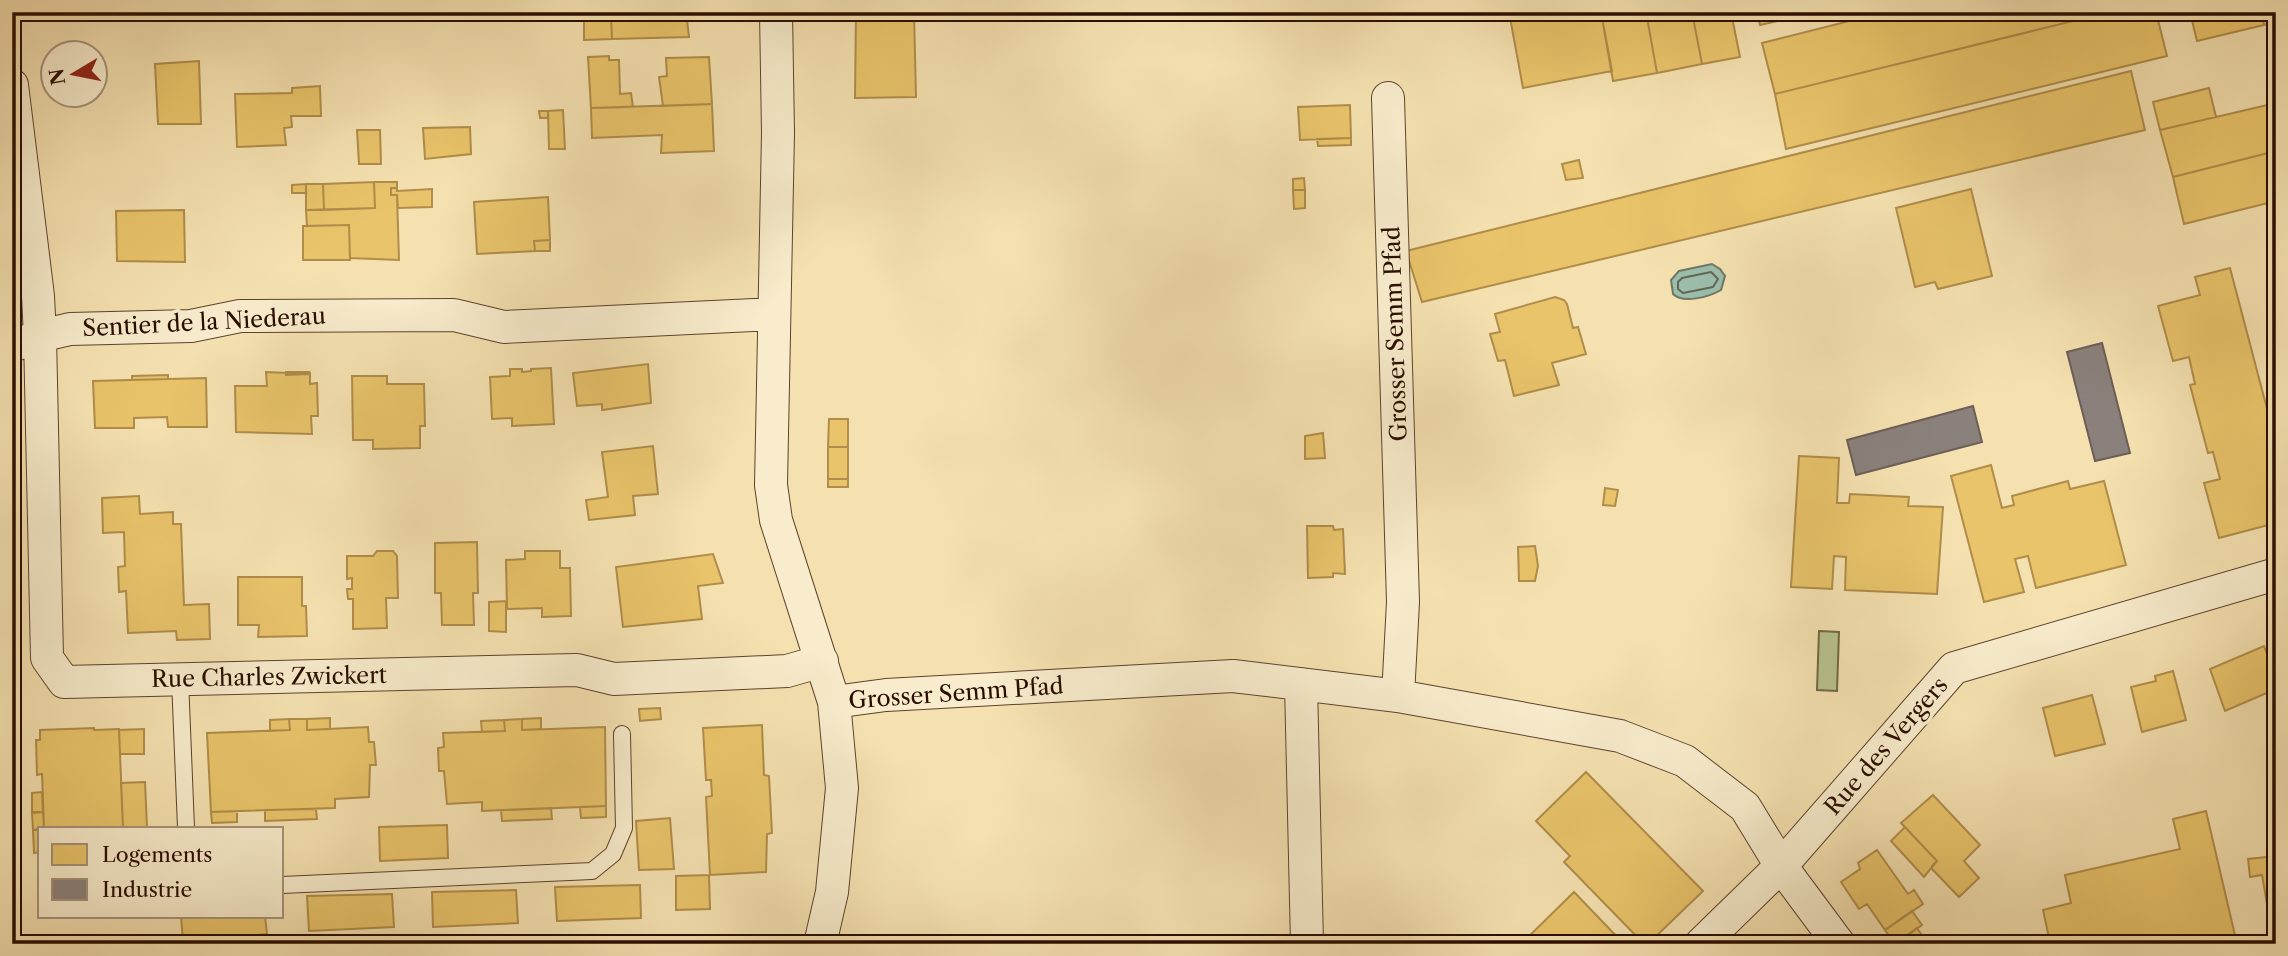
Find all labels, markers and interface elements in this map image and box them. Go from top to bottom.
north arrow [38,38,108,108]
text: N [45,67,71,87]
street label: Grosser Semm Pfad [1377,226,1413,442]
street label: Sentier de la Niederau [82,302,326,342]
street label: Rue Charles Zwickert [151,661,387,693]
street label: Rue des Vergers [1818,671,1954,821]
street label: Grosser Semm Pfad [848,672,1064,714]
legend [38,827,284,918]
text: Logements [102,842,212,867]
text: Industrie [102,877,192,902]

